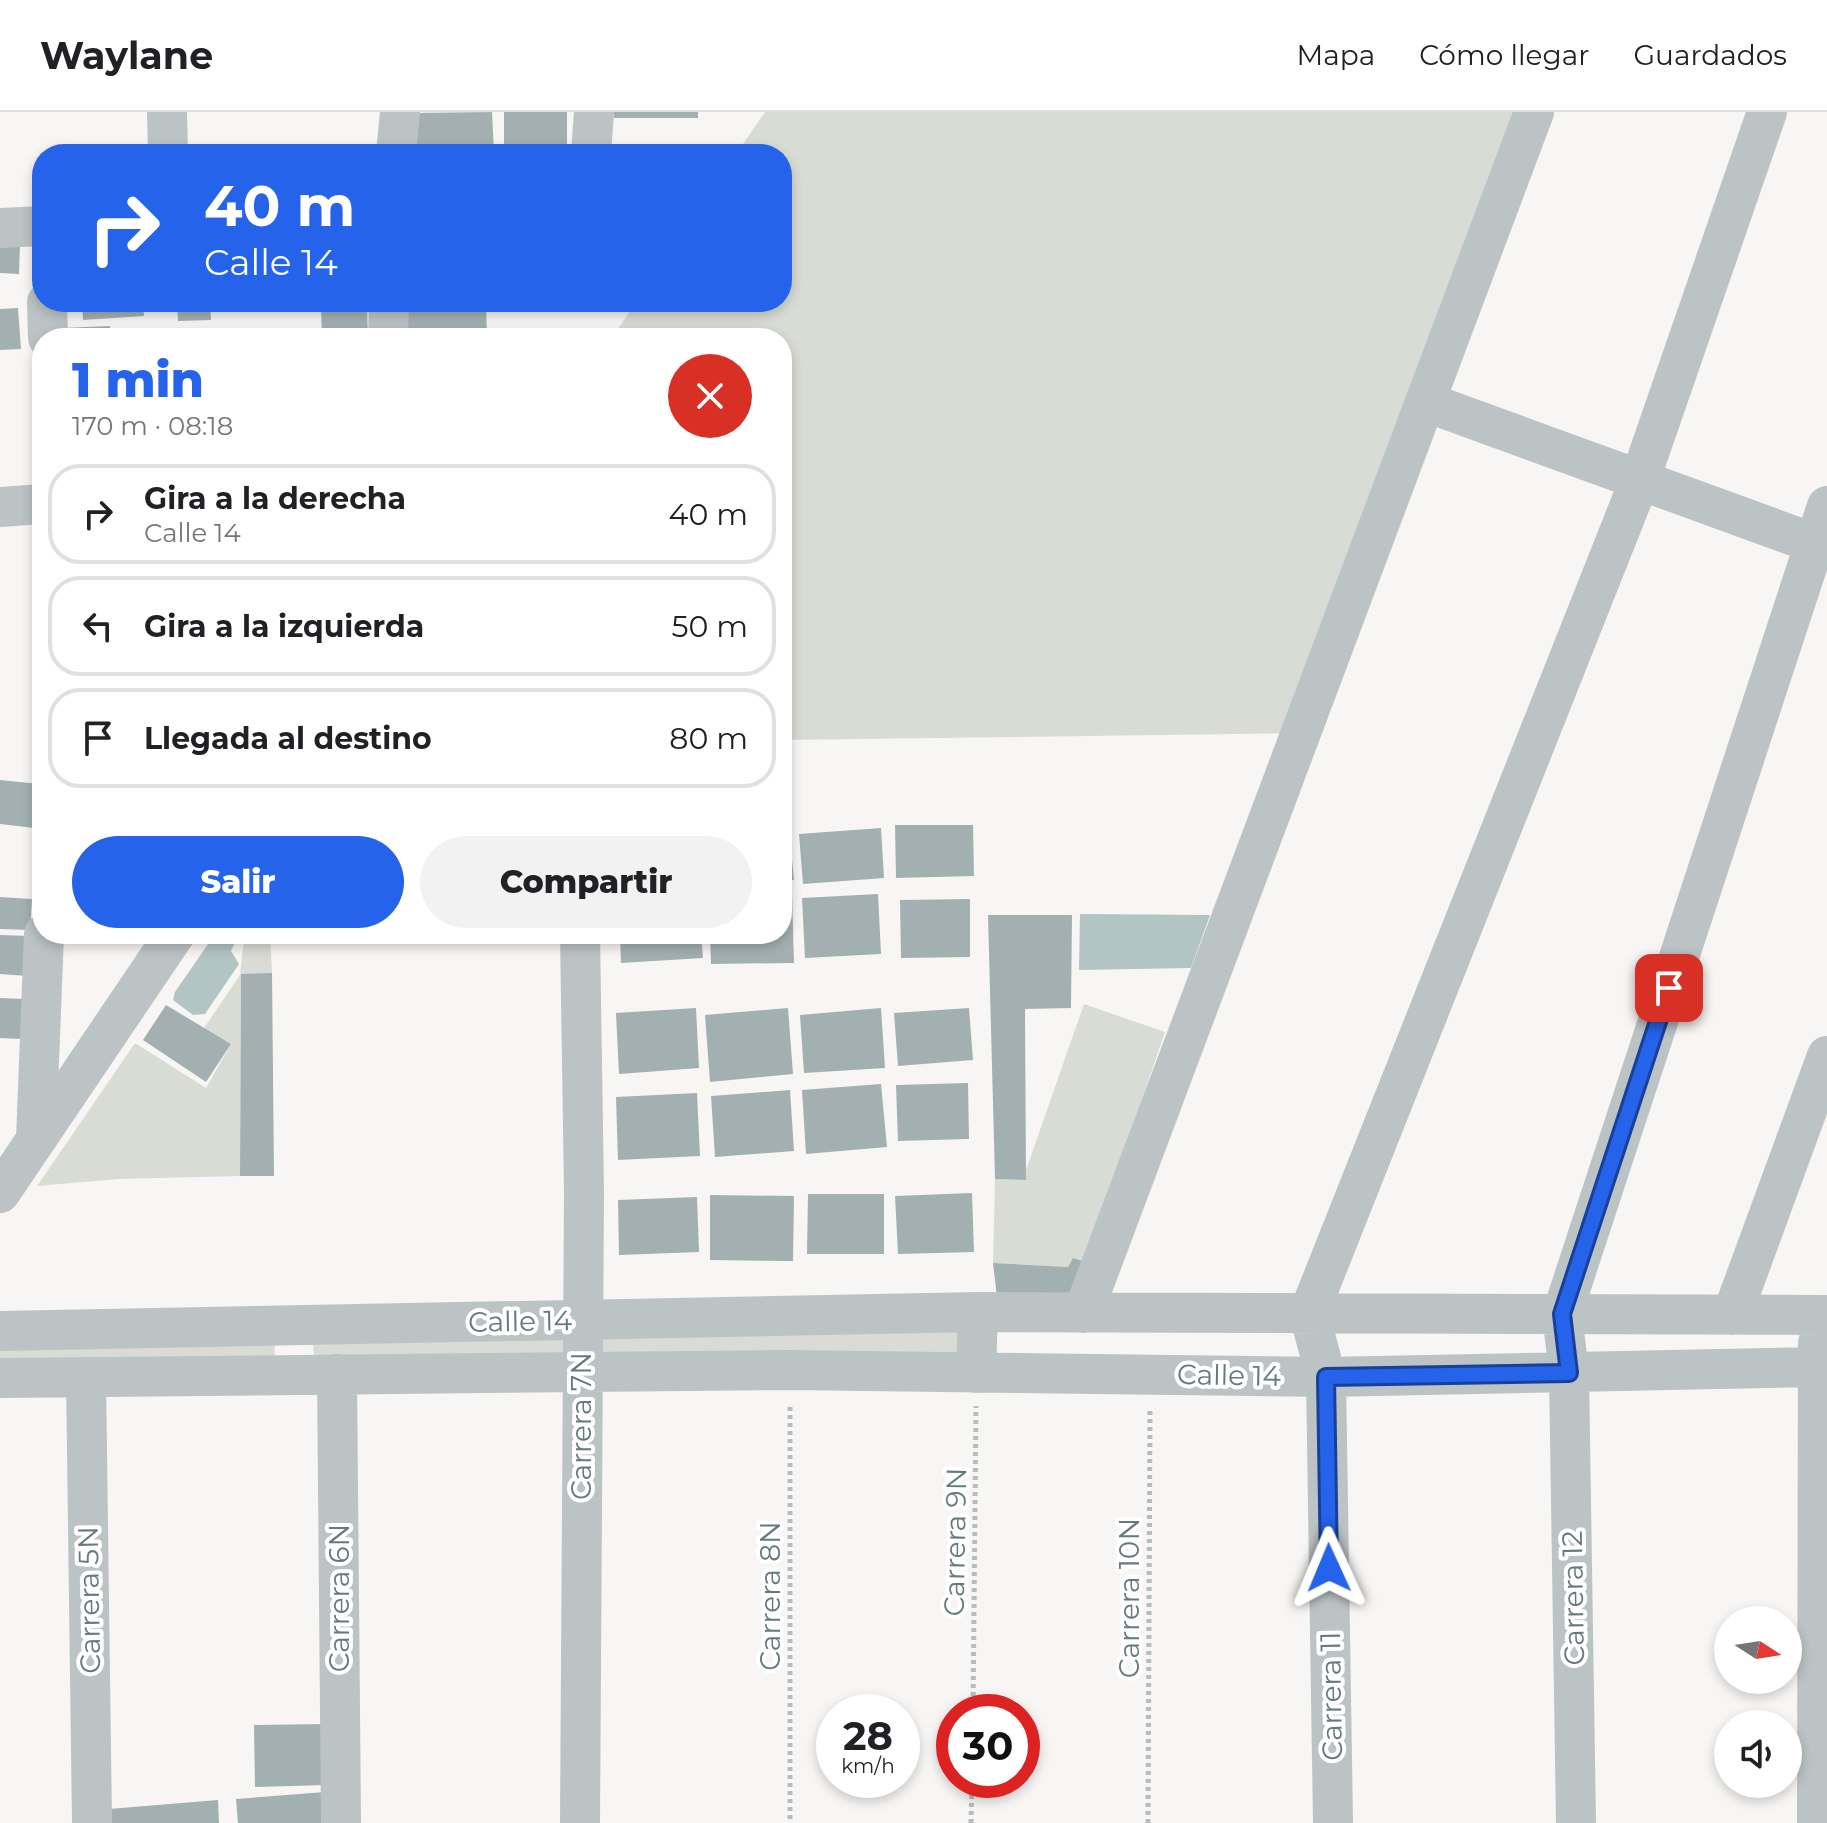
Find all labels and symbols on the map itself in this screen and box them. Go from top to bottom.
pin [1635,954,1703,1022]
street label: Calle 14 [468,1303,573,1339]
street label: Carrera 7N [564,1352,598,1500]
street label: Calle 14 [1177,1357,1282,1393]
street label: Carrera 9N [937,1467,973,1617]
street label: Carrera 10N [1112,1518,1146,1678]
street label: Carrera 8N [753,1521,787,1671]
street label: Carrera 6N [322,1524,356,1672]
street label: Carrera 5N [71,1526,107,1674]
position arrow [1287,1526,1371,1610]
street label: Carrera 12 [1555,1530,1591,1666]
north arrow [1714,1606,1802,1694]
street label: Carrera 11 [1313,1631,1349,1761]
speed limit sign: 30 [936,1694,1040,1798]

